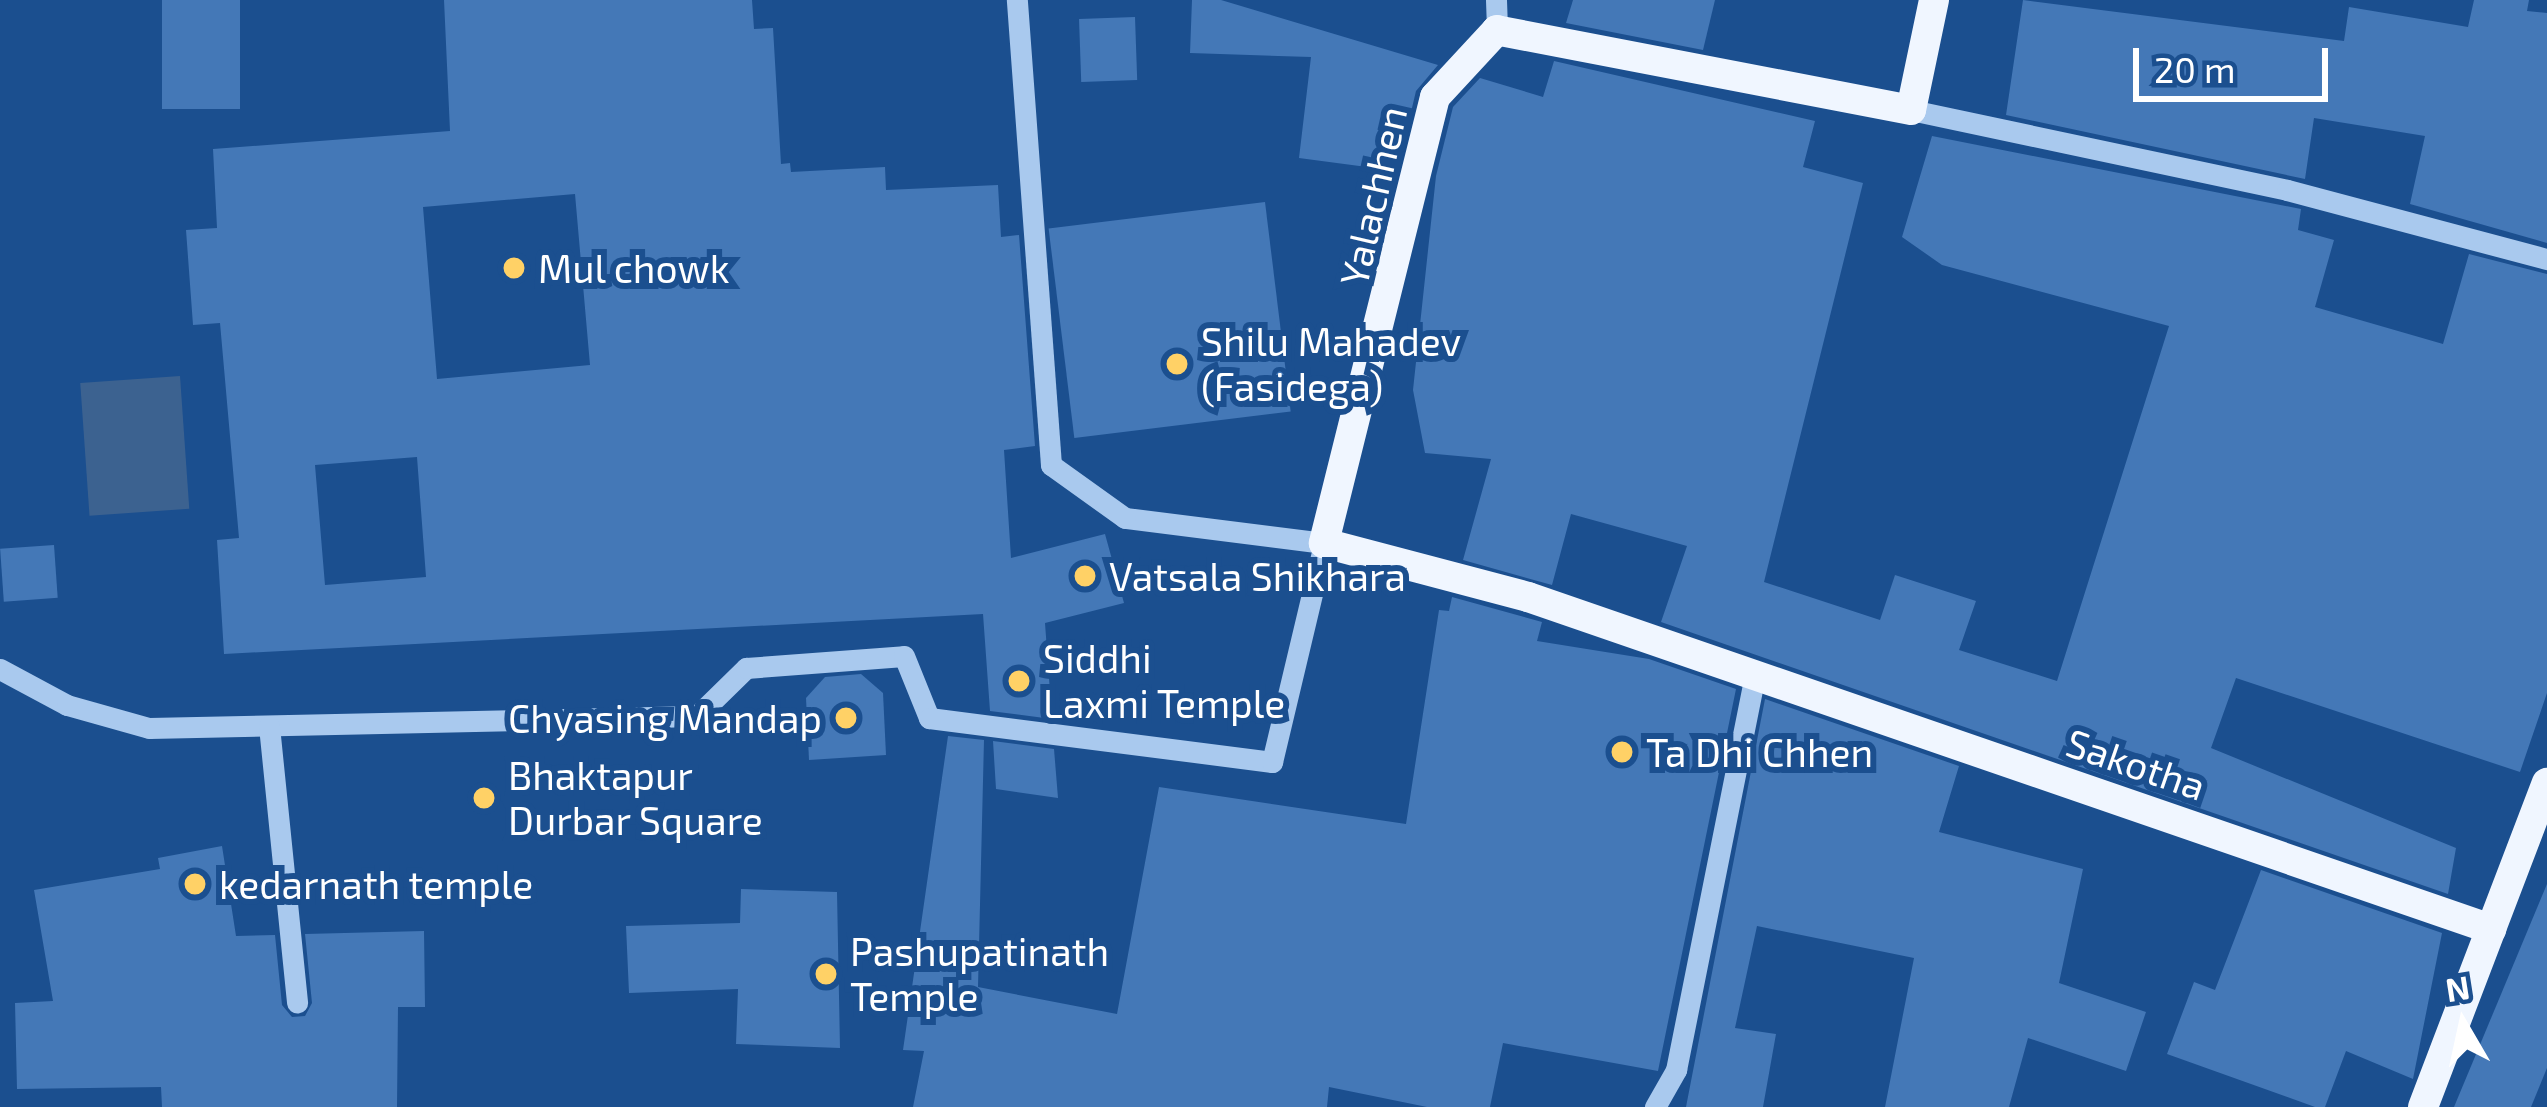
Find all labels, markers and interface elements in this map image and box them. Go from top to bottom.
scale bar [2139,24,2334,98]
text: 20 m [2154,47,2236,90]
street label: Yalachhen [1330,102,1416,290]
place label: Mul chowk [538,245,730,291]
marker: Mul chowk [501,255,527,281]
place label: Shilu Mahadev (Fasidega) [1201,319,1461,410]
marker: Shilu Mahadev (Fasidega) [1164,351,1190,377]
place label: Vatsala Shikhara [1109,553,1406,599]
marker: Vatsala Shikhara [1072,563,1098,589]
place label: Siddhi Laxmi Temple [1043,636,1286,727]
marker: Siddhi Laxmi Temple [1006,668,1032,694]
place label: Chyasing Mandap [508,695,822,741]
marker: Chyasing Mandap [833,705,859,731]
street label: Sakotha [2060,718,2212,810]
place label: Ta Dhi Chhen [1646,729,1873,775]
marker: Ta Dhi Chhen [1609,739,1635,765]
place label: Bhaktapur Durbar Square [508,753,764,844]
marker: Bhaktapur Durbar Square [471,785,497,811]
place label: kedarnath temple [219,861,534,907]
marker: kedarnath temple [182,871,208,897]
place label: Pashupatinath Temple [850,929,1109,1020]
marker: Pashupatinath Temple [813,961,839,987]
north arrow [2403,963,2523,1083]
text: N [2442,966,2472,1009]

